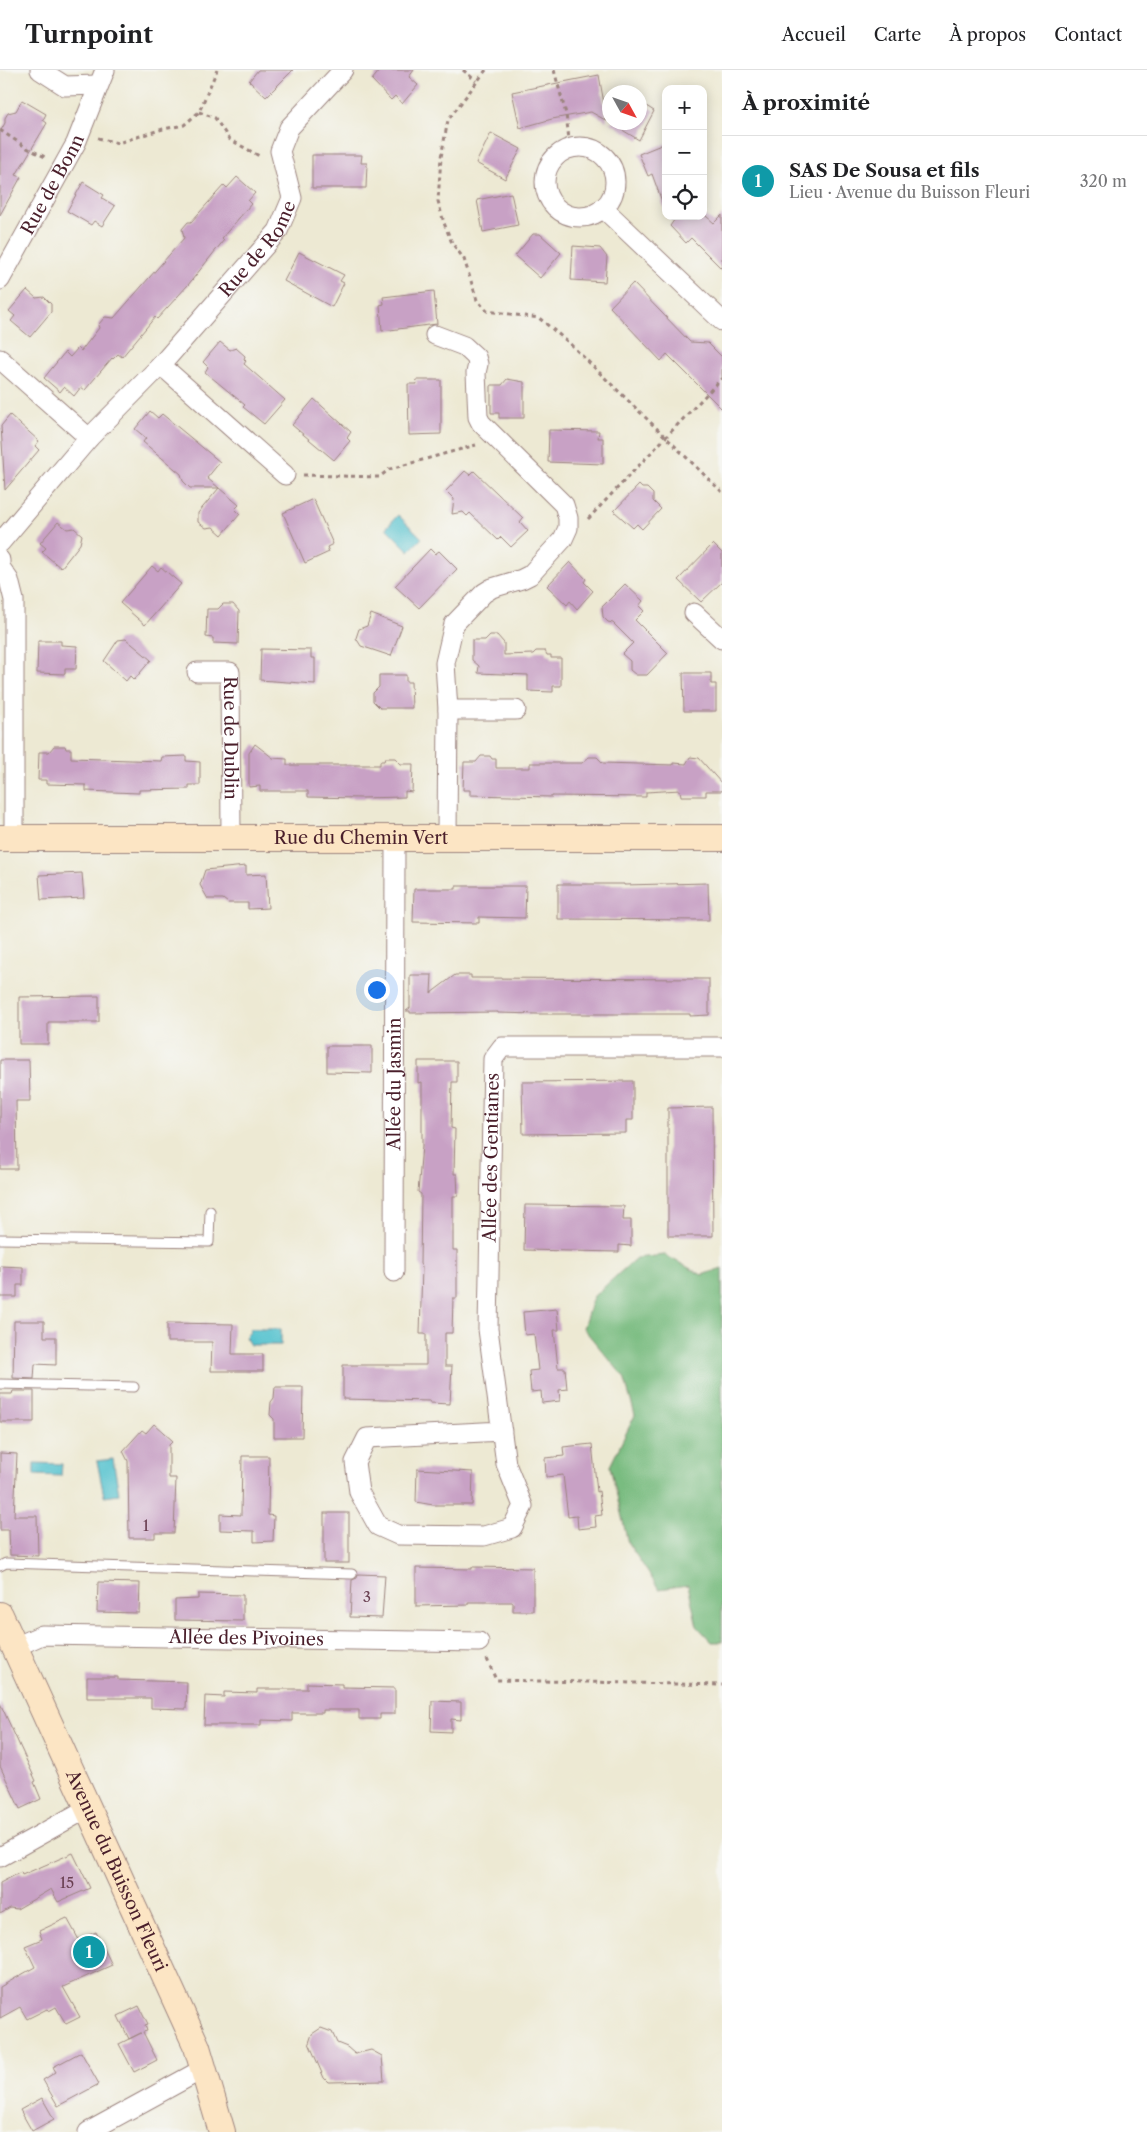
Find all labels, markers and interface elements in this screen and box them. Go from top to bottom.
text: Turnpoint [25,20,153,49]
text: Accueil [782,24,846,46]
text: Carte [874,24,921,46]
text: À propos [949,24,1026,46]
text: Contact [1054,24,1122,46]
north arrow [602,85,647,130]
map controls [662,85,707,220]
button: + [662,85,707,130]
text: À proximité [742,90,870,115]
button: − [662,130,707,175]
street label: Rue de Bonn [16,132,89,239]
text: SAS De Sousa et fils [789,159,980,182]
text: 1 [754,171,762,191]
text: 320 m [1080,171,1127,191]
button: locate [662,175,707,220]
text: Lieu · Avenue du Buisson Fleuri [789,182,1030,202]
street label: Rue de Rome [214,197,301,302]
street label: Rue de Dublin [219,676,242,800]
street label: Rue du Chemin Vert [274,827,449,849]
your location [364,977,390,1003]
street label: Allée du Jasmin [383,1017,406,1152]
street label: Allée des Gentianes [479,1073,504,1243]
house number: 1 [143,1516,150,1535]
house number: 3 [363,1587,371,1606]
street label: Allée des Pivoines [168,1626,324,1651]
street label: Avenue du Buisson Fleuri [61,1766,172,1975]
house number: 15 [60,1873,74,1892]
pin: 1 [73,1933,105,1971]

